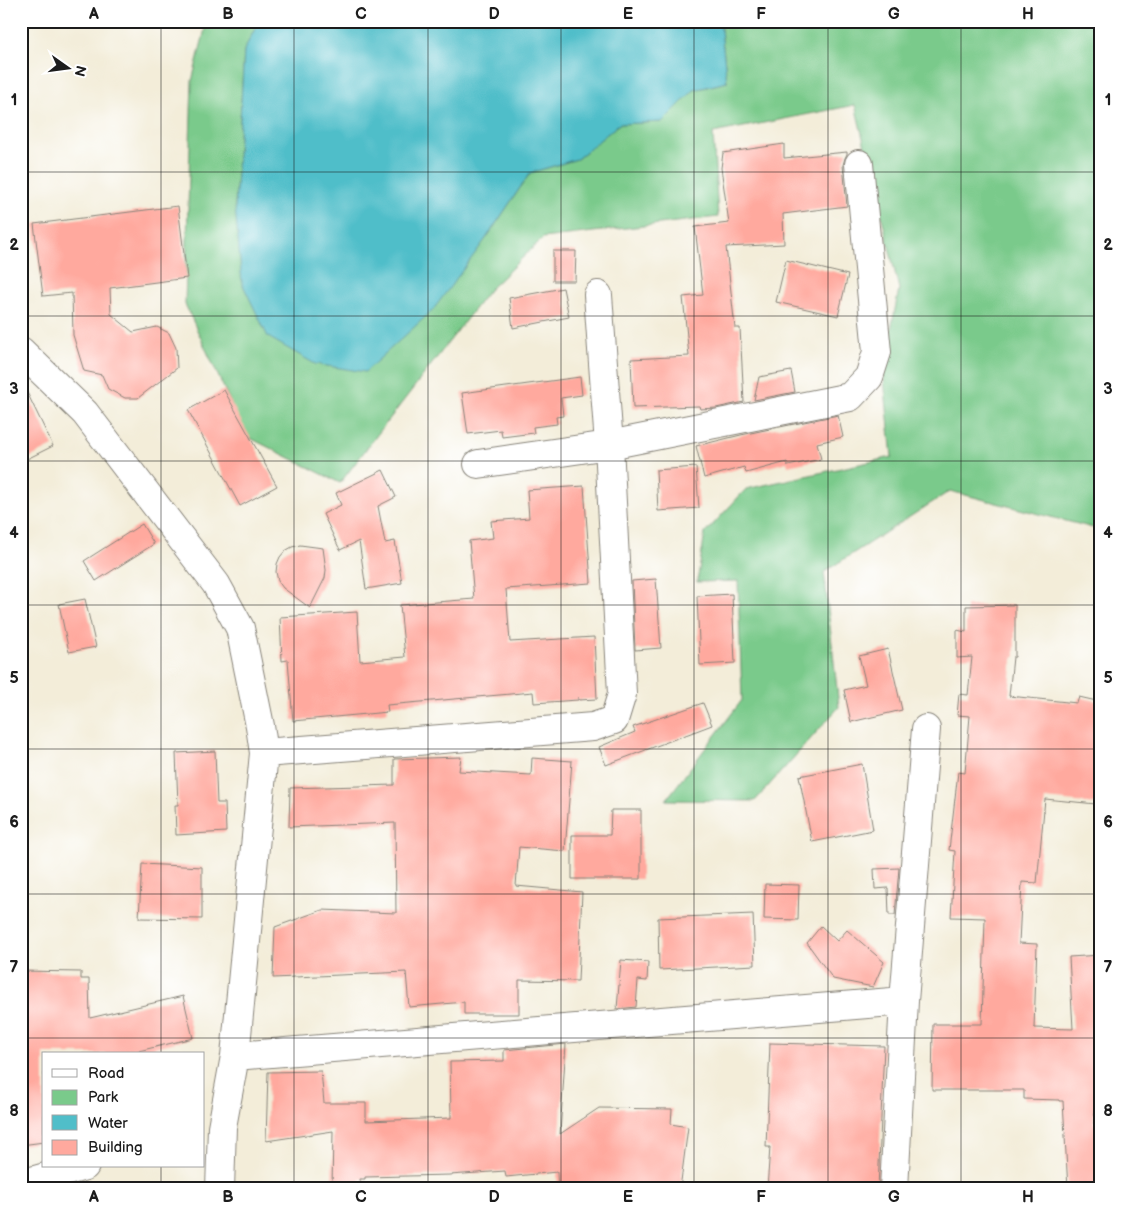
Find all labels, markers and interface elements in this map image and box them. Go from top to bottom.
text: A [88,5,99,24]
text: B [222,5,234,24]
text: C [355,5,367,24]
text: D [488,5,500,24]
text: E [623,5,633,24]
text: F [756,5,766,24]
text: G [888,5,900,24]
text: H [1022,5,1034,24]
north arrow [42,42,92,92]
text: N [71,64,90,78]
text: 1 [11,91,17,110]
text: 1 [1105,91,1111,110]
text: 2 [9,236,19,255]
text: 2 [1103,236,1113,255]
text: 3 [9,380,19,399]
text: 3 [1103,380,1113,399]
text: 4 [9,524,19,543]
text: 4 [1103,524,1113,543]
text: 5 [9,669,19,688]
text: 5 [1103,669,1113,688]
text: 6 [9,813,19,832]
text: 6 [1103,813,1113,832]
text: 7 [10,958,19,977]
text: 7 [1104,958,1113,977]
legend [42,1052,205,1168]
text: Road [88,1064,124,1083]
text: Park [88,1088,119,1107]
text: 8 [9,1102,19,1121]
text: 8 [1103,1102,1113,1121]
text: Water [88,1114,128,1133]
text: Building [88,1138,143,1157]
text: A [88,1188,99,1207]
text: B [222,1188,234,1207]
text: C [355,1188,367,1207]
text: D [488,1188,500,1207]
text: E [623,1188,633,1207]
text: F [756,1188,766,1207]
text: G [888,1188,900,1207]
text: H [1022,1188,1034,1207]

